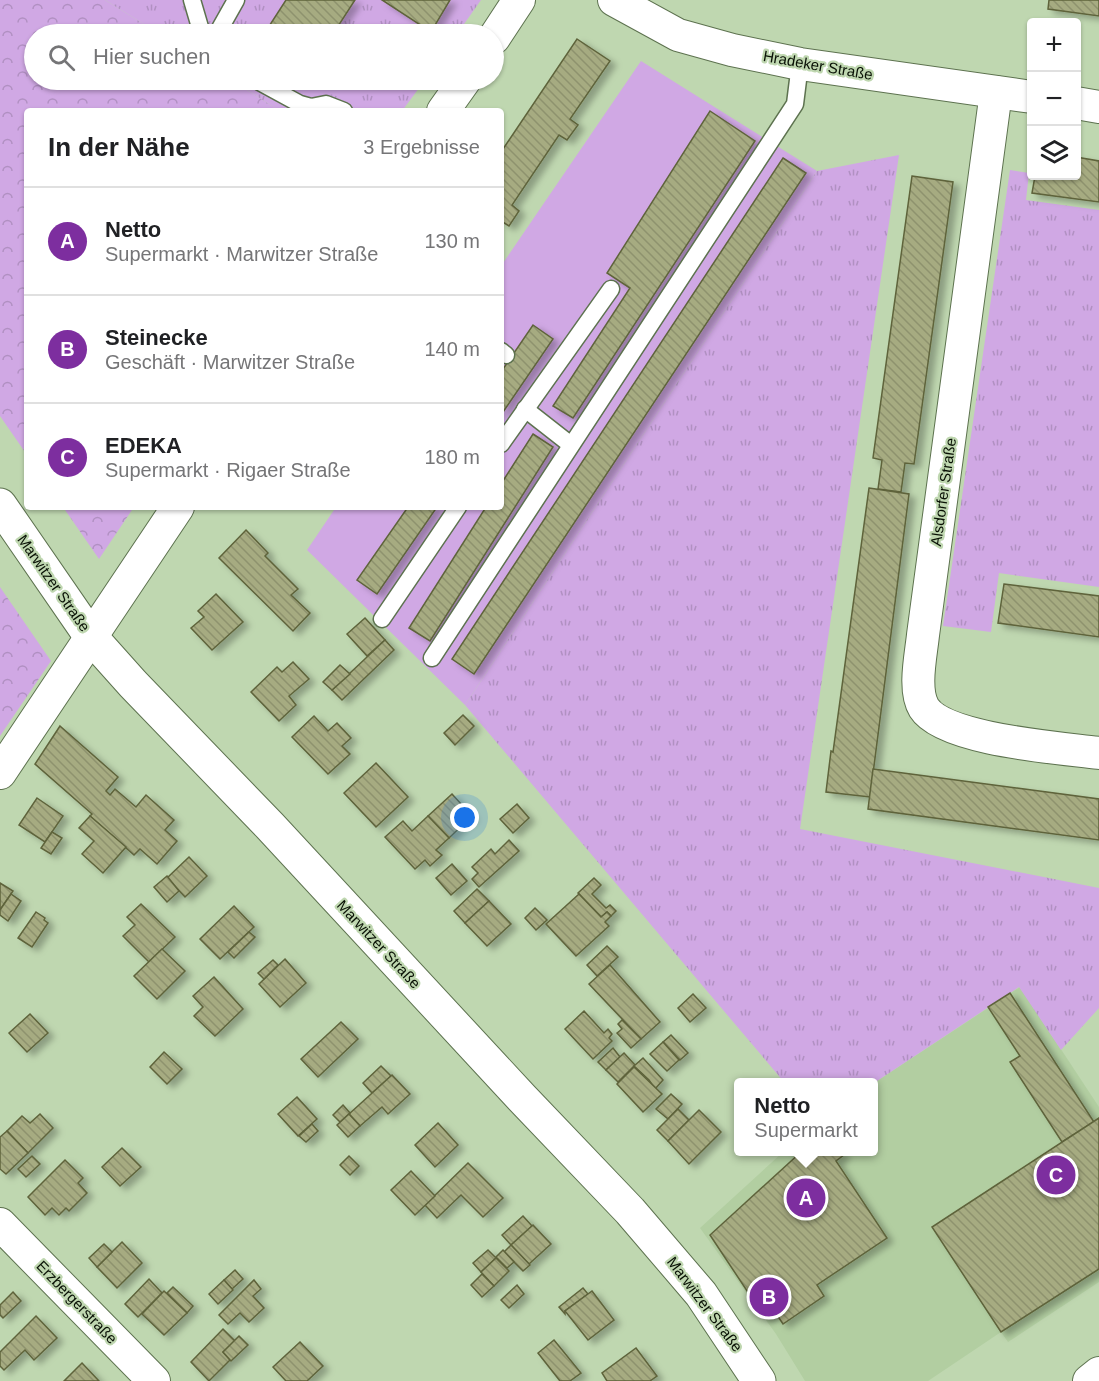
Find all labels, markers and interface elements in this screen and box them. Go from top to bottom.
map controls [1027,18,1081,180]
button: + [1027,18,1081,72]
search box [24,24,504,90]
icon: search [45,41,78,74]
text: Hier suchen [93,44,210,69]
street label: Hradeker Straße [762,47,874,83]
button: − [1027,72,1081,126]
button: layers [1027,126,1081,180]
text: In der Nähe [48,132,190,162]
text: 3 Ergebnisse [363,136,480,158]
text: Netto [105,217,161,242]
text: A [60,230,75,252]
text: 130 m [424,230,480,252]
text: Supermarkt · Marwitzer Straße [105,243,378,265]
text: Steinecke [105,325,208,350]
text: B [60,338,75,360]
text: 140 m [424,338,480,360]
text: Geschäft · Marwitzer Straße [105,351,355,373]
text: EDEKA [105,433,182,458]
street label: Alsdorfer Straße [927,437,959,547]
text: C [60,446,75,468]
text: 180 m [424,446,480,468]
text: Supermarkt · Rigaer Straße [105,459,351,481]
street label: Marwitzer Straße [14,531,94,635]
your location [450,803,479,832]
street label: Marwitzer Straße [334,896,424,992]
popup [734,1078,878,1156]
text: Netto [754,1093,811,1118]
text: Supermarkt [754,1119,858,1141]
pin: C [1036,1152,1076,1198]
pin: A [786,1176,826,1220]
street label: Marwitzer Straße [664,1253,746,1355]
street label: Erzbergerstraße [33,1257,121,1347]
pin: B [750,1274,788,1320]

